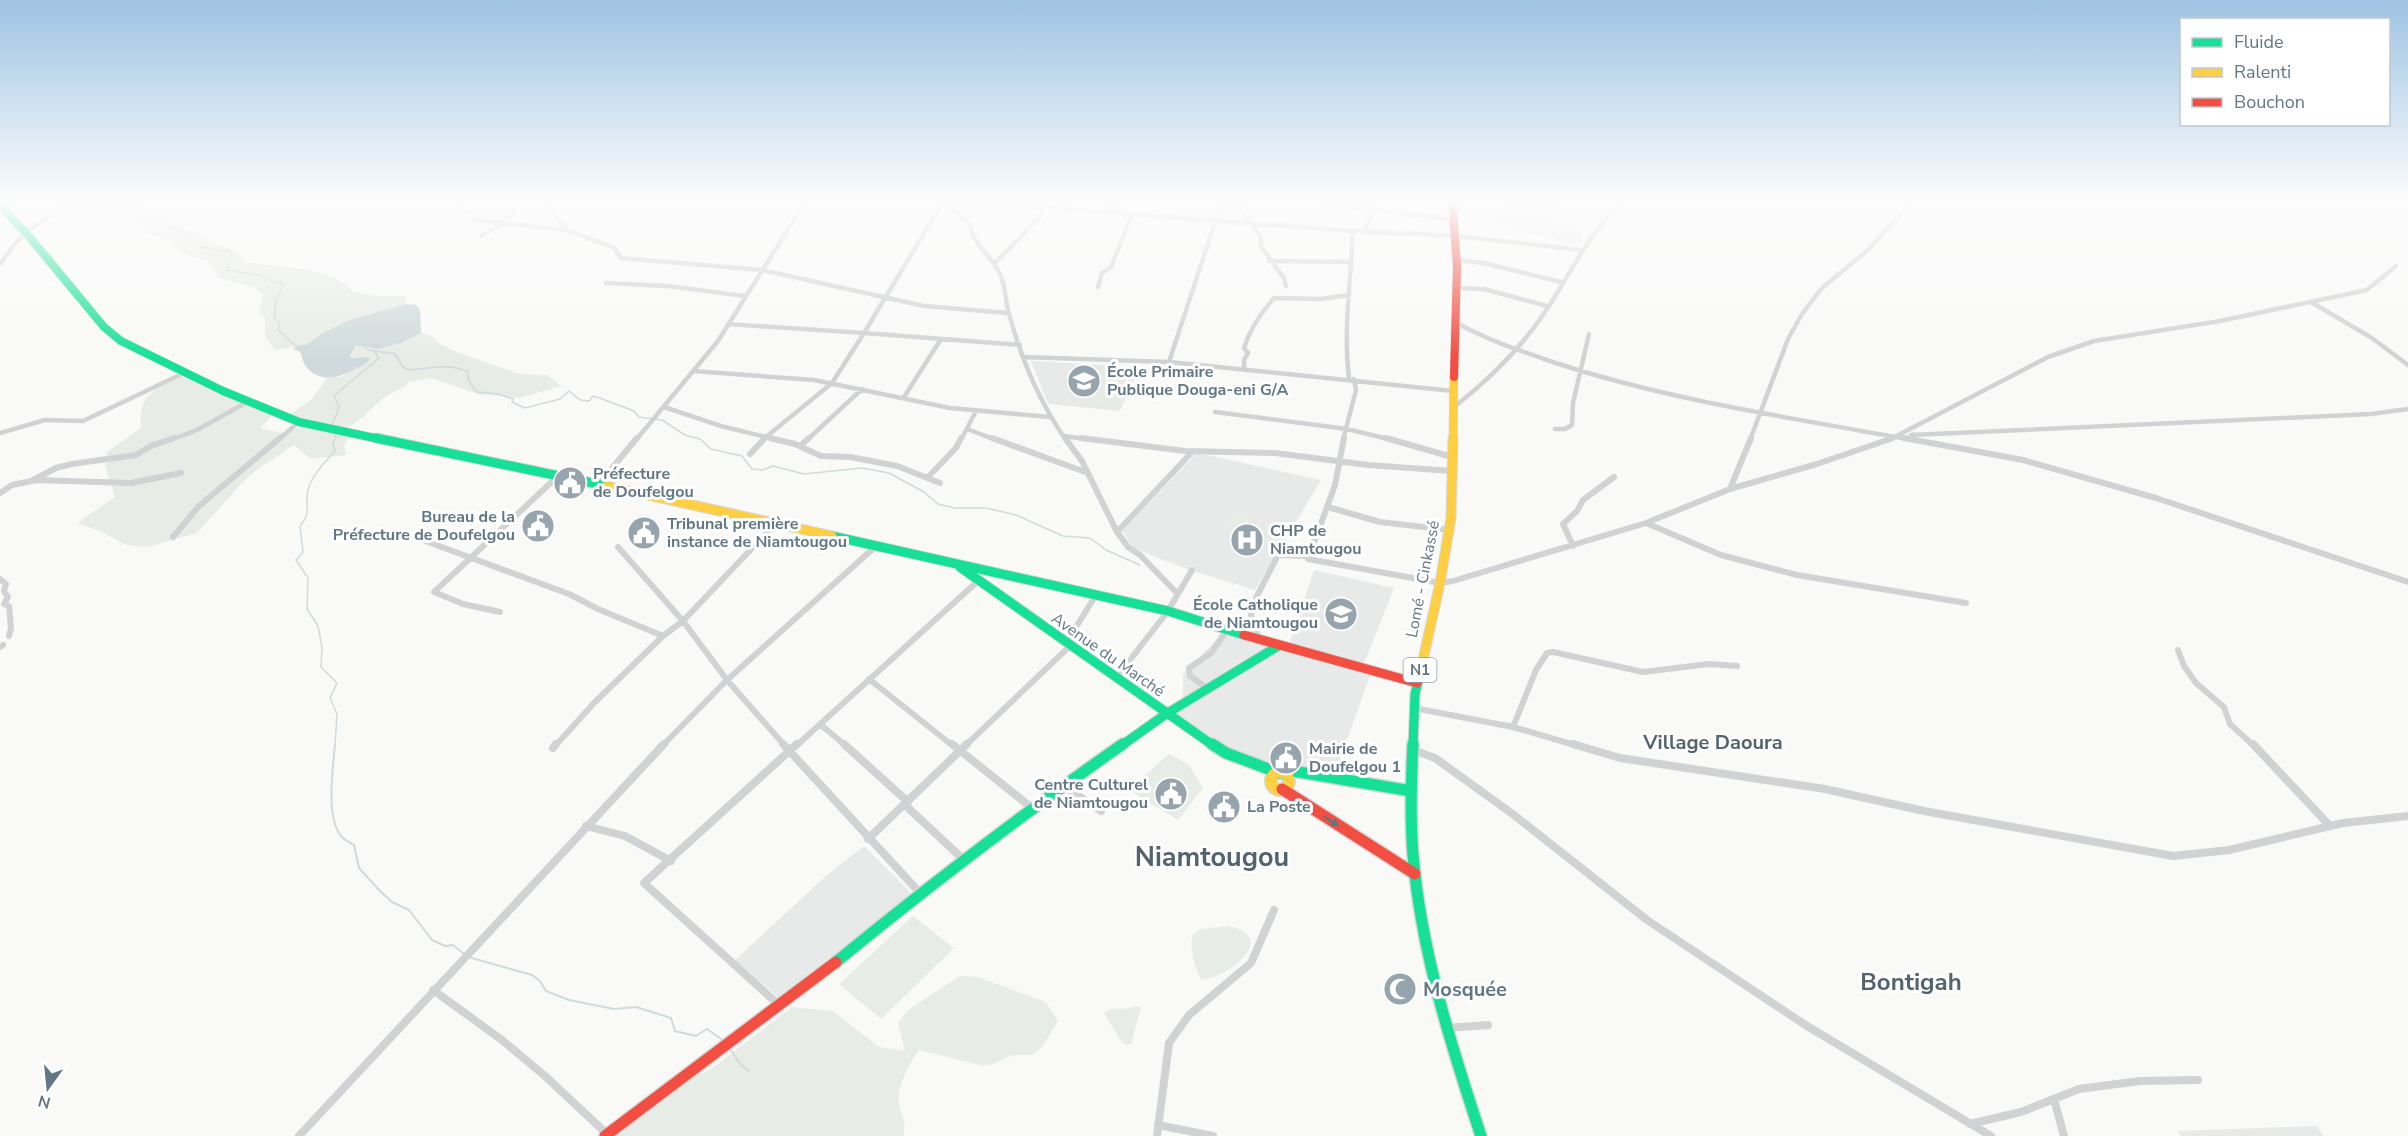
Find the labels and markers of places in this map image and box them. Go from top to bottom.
place label: École Primaire Publique Douga-eni G/A [1107,361,1288,401]
school or university icon: École Primaire Publique Douga-eni G/A [1066,363,1102,399]
place label: Préfecture de Doufelgou [593,463,694,503]
public building icon: Préfecture de Doufelgou [552,465,588,501]
place label: Bureau de la Préfecture de Doufelgou [333,506,515,546]
public building icon: Bureau de la Préfecture de Doufelgou [520,508,556,544]
place label: Tribunal première instance de Niamtougou [667,513,847,553]
public building icon: Tribunal première instance de Niamtougou [626,515,662,551]
place label: CHP de Niamtougou [1270,520,1362,560]
hospital icon: CHP de Niamtougou [1229,522,1265,558]
place label: École Catholique de Niamtougou [1193,594,1318,634]
school or university icon: École Catholique de Niamtougou [1323,596,1359,632]
place label: Mairie de Doufelgou 1 [1309,738,1401,778]
public building icon: Mairie de Doufelgou 1 [1268,740,1304,776]
place label: Centre Culturel de Niamtougou [1034,774,1148,814]
public building icon: Centre Culturel de Niamtougou [1153,776,1189,812]
public building icon: La Poste [1206,789,1242,825]
place label: La Poste [1247,796,1311,818]
mosque icon: Mosquée [1382,971,1418,1007]
place label: Mosquée [1423,976,1507,1003]

